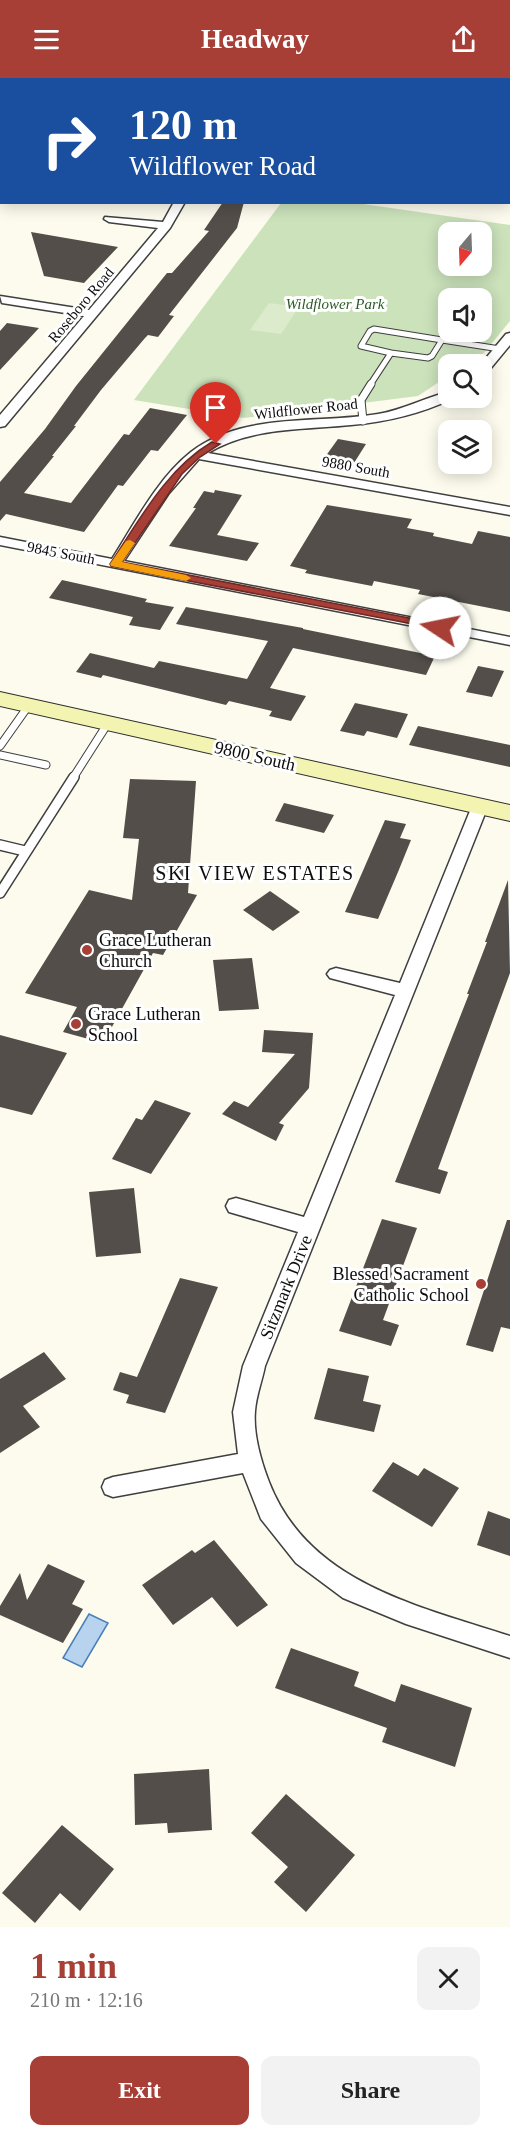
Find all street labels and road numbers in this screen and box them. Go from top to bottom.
street label: Roseboro Road [45,264,117,346]
street label: Wildflower Road [253,396,359,422]
street label: 9880 South [321,453,392,481]
street label: 9845 South [26,539,97,568]
street label: 9800 South [213,737,297,775]
street label: Sitzmark Drive [256,1232,316,1342]

